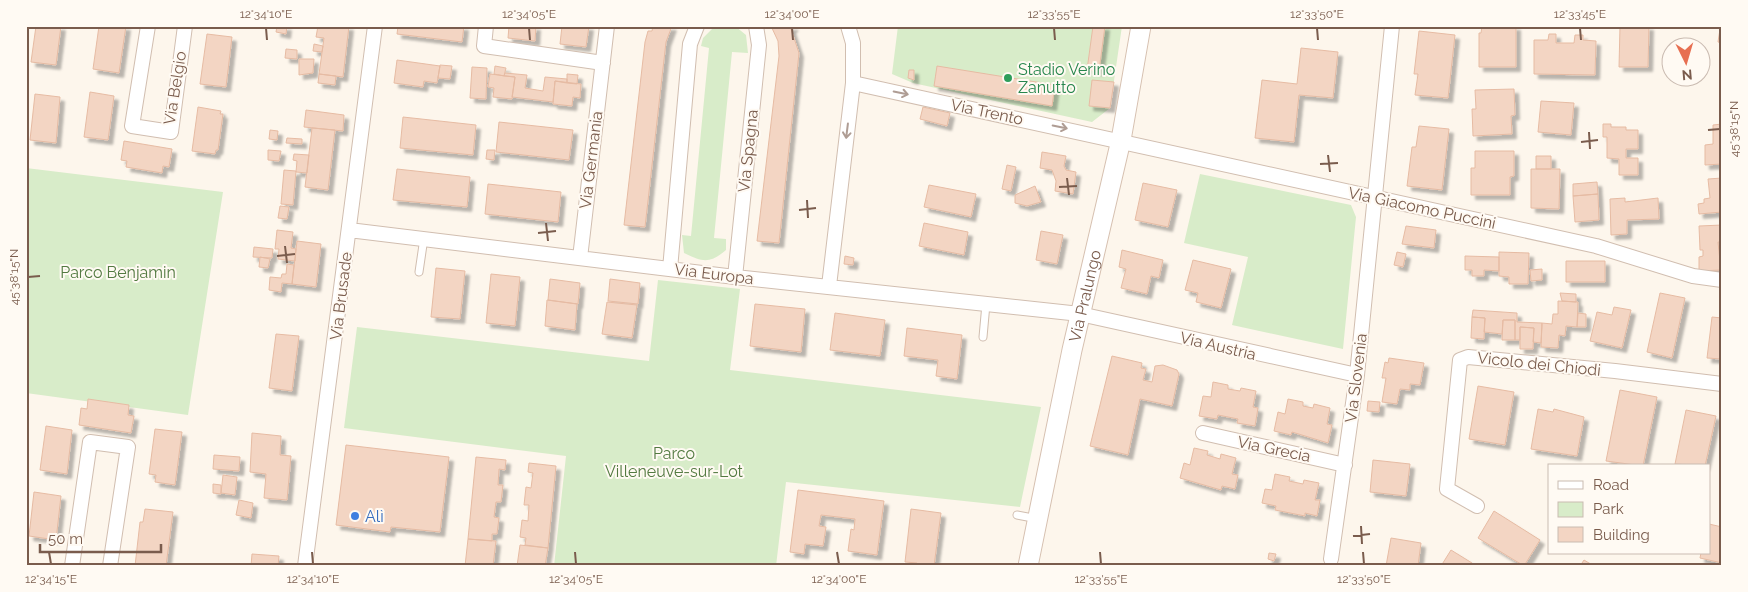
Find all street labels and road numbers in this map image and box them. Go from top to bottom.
street label: Via Belgio [160,50,190,126]
street label: Via Trento [949,95,1025,129]
street label: Via Spagna [734,109,762,193]
street label: Via Germania [576,110,606,210]
street label: Via Giacomo Puccini [1346,183,1498,233]
street label: Via Pralungo [1065,248,1105,344]
street label: Via Brusade [326,251,356,341]
street label: Via Europa [673,260,755,288]
street label: Via Austria [1178,328,1258,364]
street label: Via Slovenia [1341,332,1371,424]
street label: Vicolo dei Chiodi [1476,348,1602,380]
street label: Via Grecia [1236,432,1312,466]

